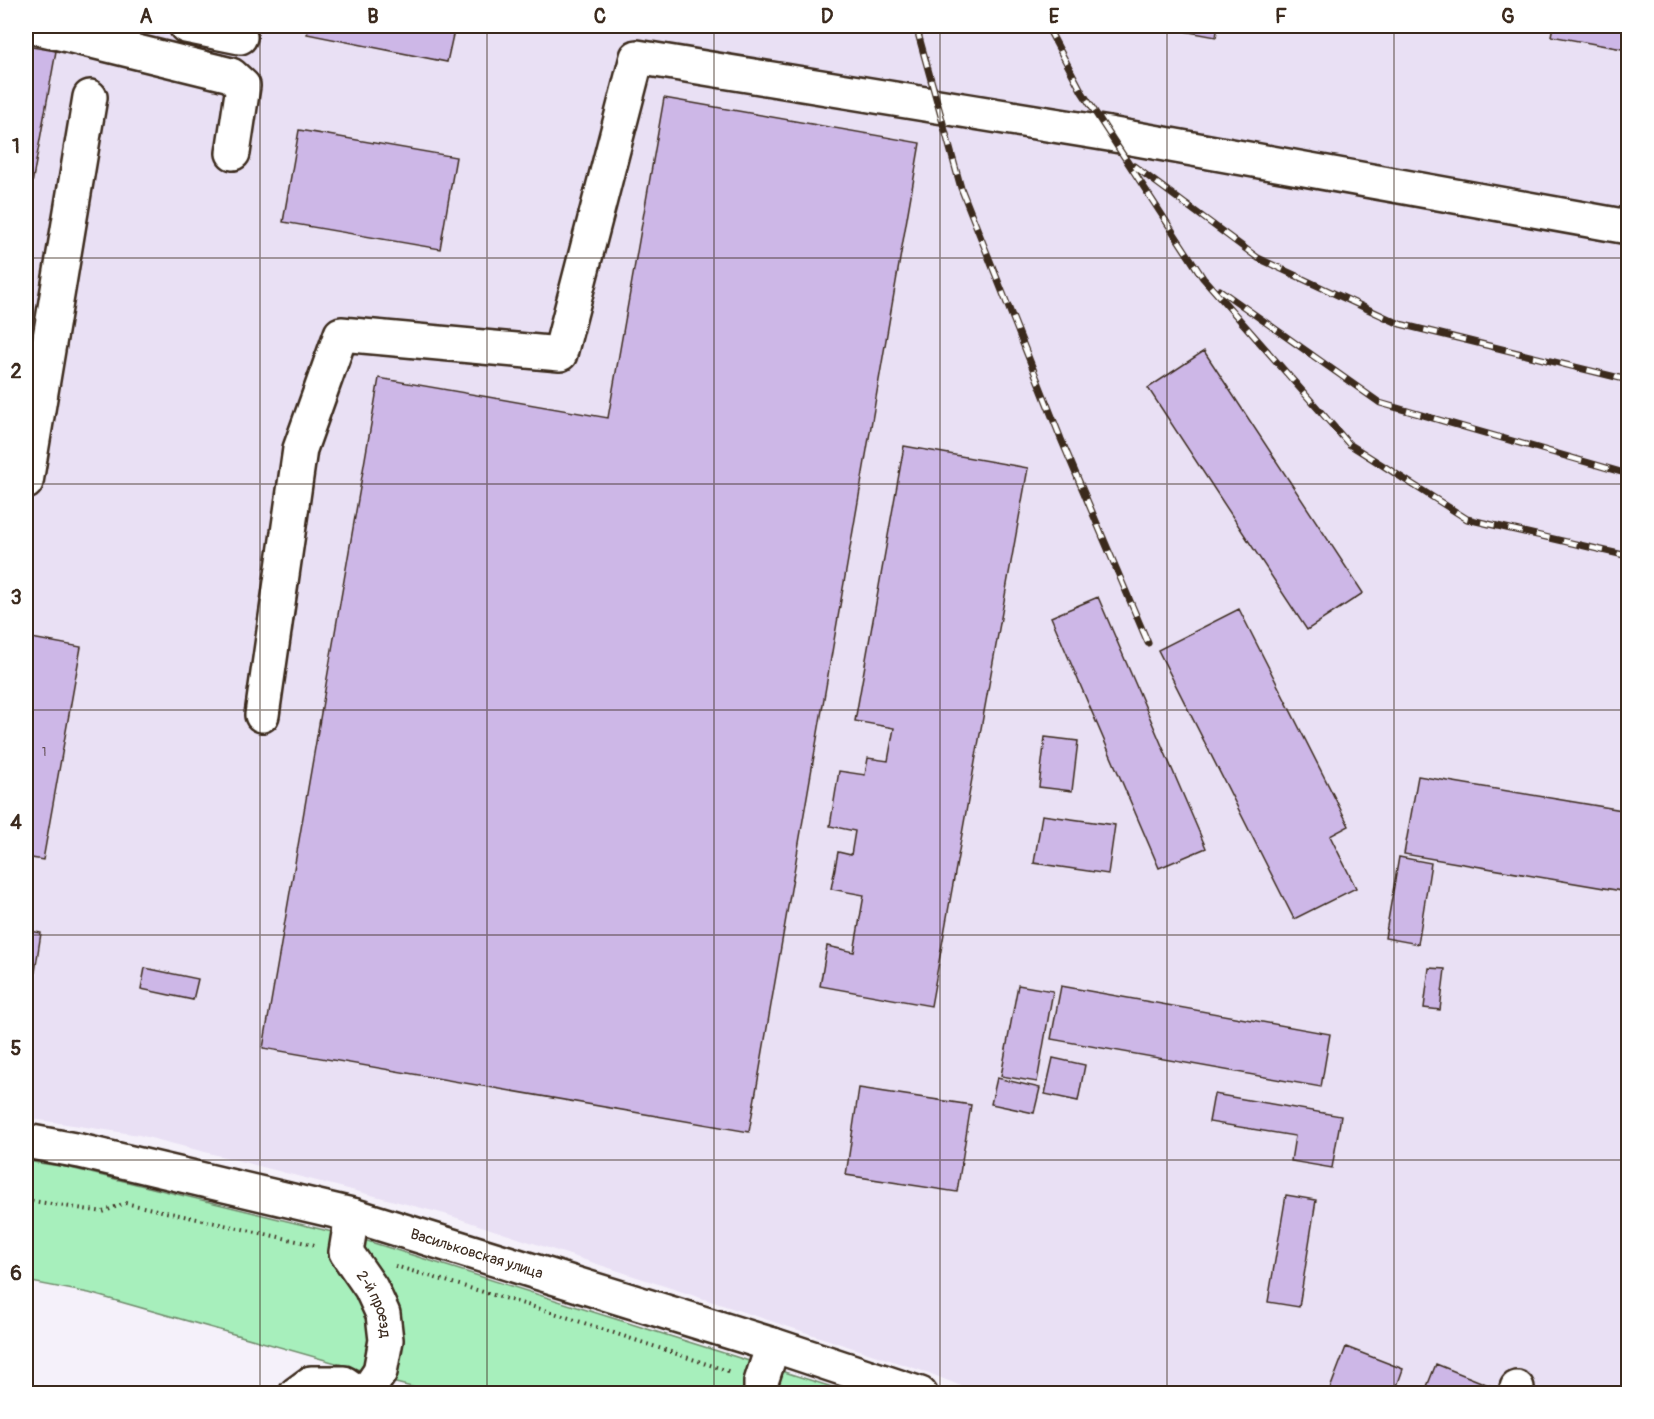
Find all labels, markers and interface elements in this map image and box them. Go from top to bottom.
text: A [140,4,153,29]
text: B [367,4,379,29]
text: C [594,4,606,29]
text: D [821,4,834,29]
text: E [1049,4,1060,29]
text: F [1275,4,1287,29]
text: G [1501,4,1515,29]
text: 1 [12,134,20,159]
text: 2 [10,359,22,384]
text: 3 [10,585,22,610]
house number: 1 [42,745,46,760]
text: 4 [10,810,22,835]
text: 5 [11,1036,22,1061]
street label: Васильковская улица [408,1224,546,1283]
text: 6 [10,1261,22,1286]
street label: 2-й проезд [352,1267,395,1339]

